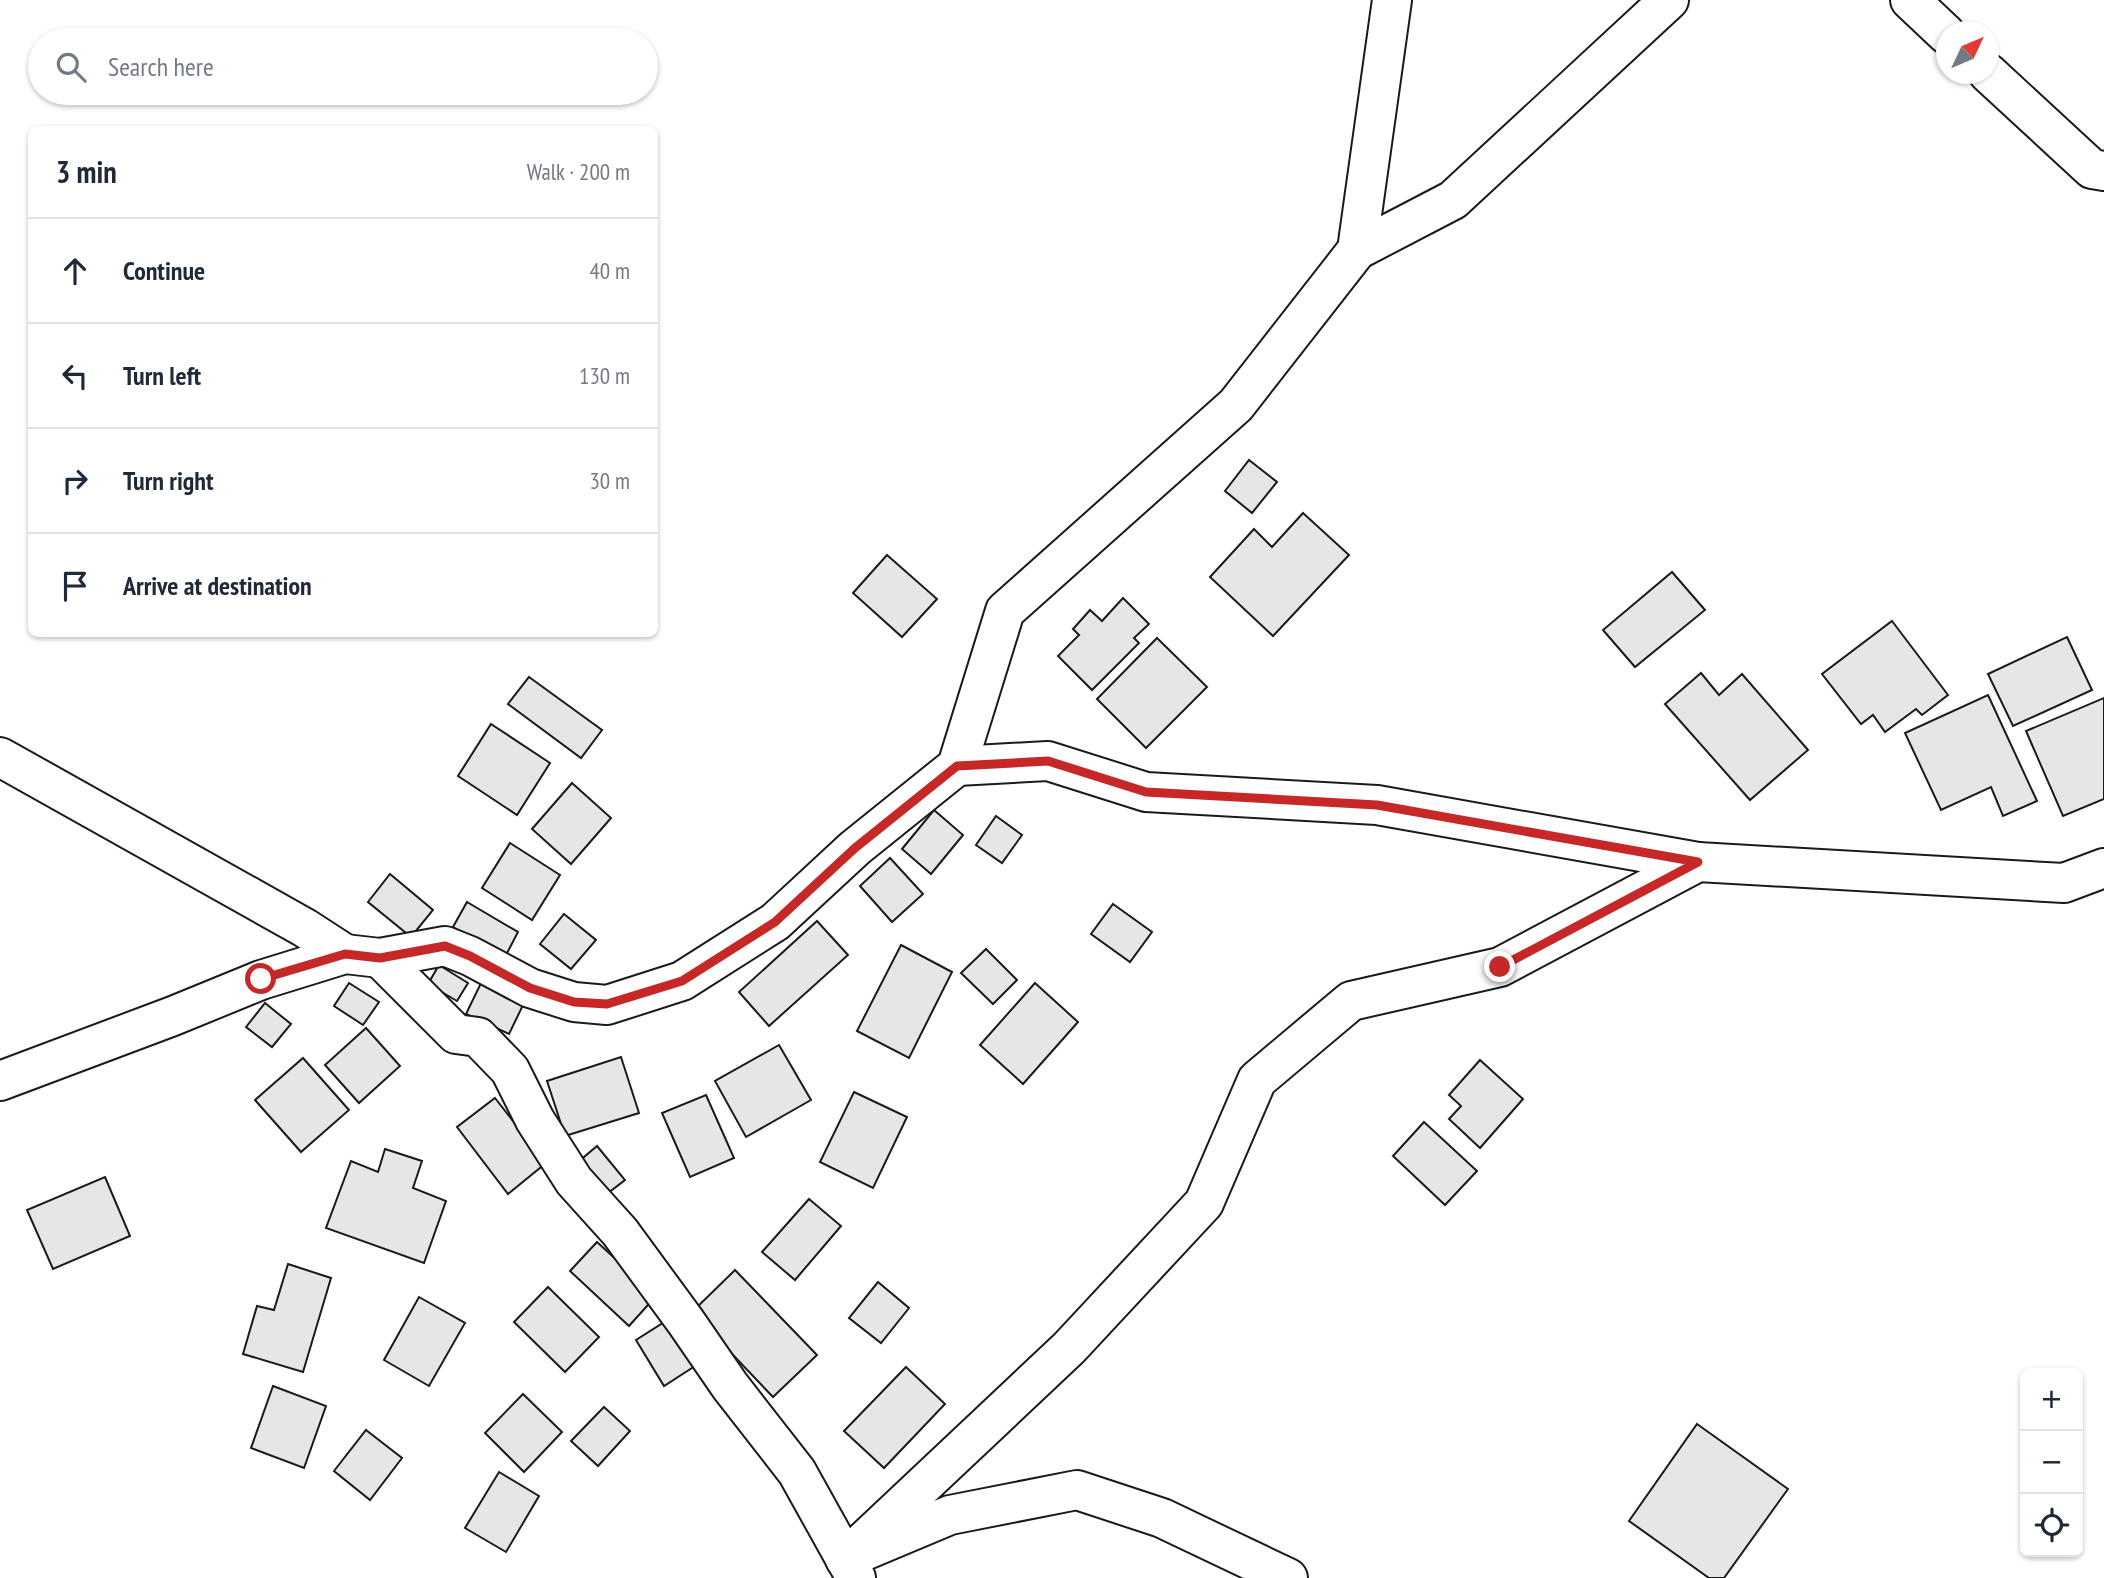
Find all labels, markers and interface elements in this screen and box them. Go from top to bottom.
north arrow [1936,21,1999,84]
search box [28,28,658,105]
icon: search [52,48,90,86]
text: Search here [108,50,214,83]
text: 3 min [56,152,117,191]
text: Walk · 200 m [527,157,630,186]
icon: ahead [56,252,94,290]
text: Continue [123,254,205,287]
text: 40 m [589,256,630,285]
icon: left [56,357,94,395]
text: Turn left [123,359,201,392]
text: 130 m [579,361,630,390]
icon: right [56,462,94,500]
text: Turn right [123,464,214,497]
text: 30 m [589,466,630,495]
icon: arrive [56,567,94,605]
text: Arrive at destination [123,569,312,602]
route end [1484,951,1515,982]
route start [245,963,276,994]
map controls [2020,1368,2083,1557]
button: + [2020,1368,2083,1431]
button: − [2020,1431,2083,1494]
button: locate [2020,1494,2083,1557]

